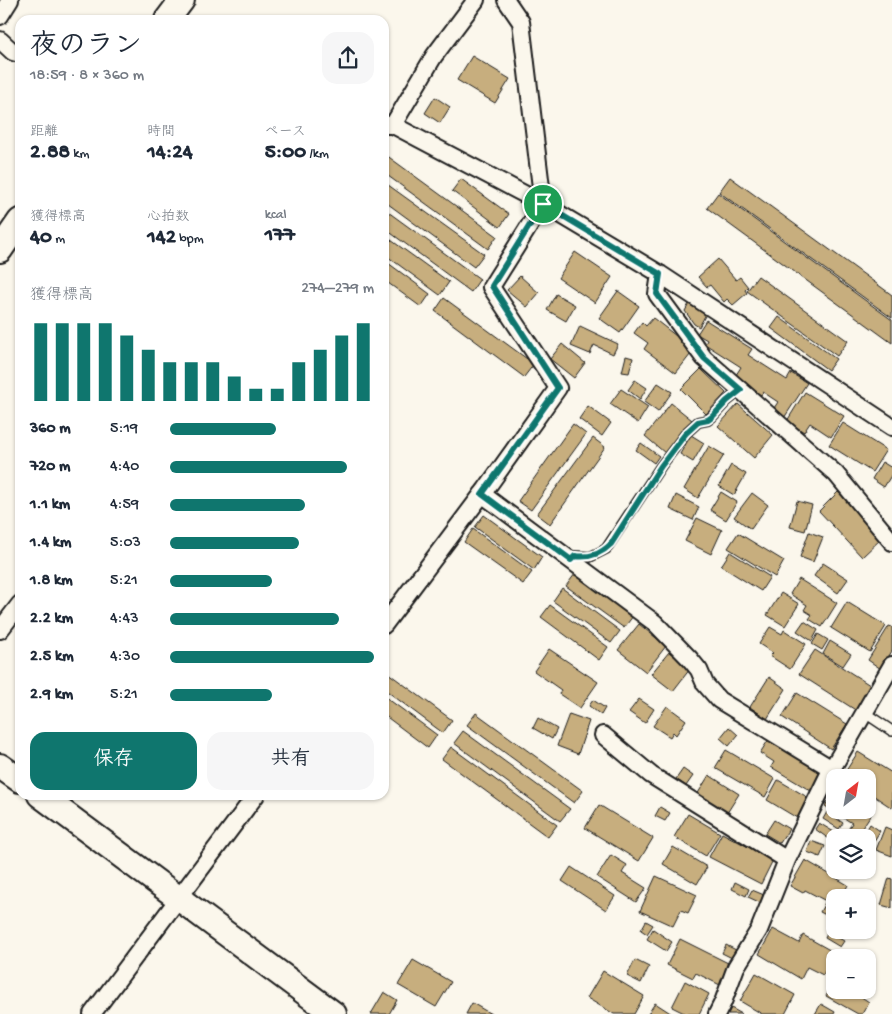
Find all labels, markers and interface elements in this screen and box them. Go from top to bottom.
text: 夜のラン [30,31,142,64]
button: share [322,32,374,84]
text: 18:59 · 8 × 360 m [30,67,144,86]
text: 距離 [30,124,58,141]
text: 時間 [147,124,175,141]
text: ペース [265,124,306,141]
text: 2.88 [30,141,70,166]
text: 14:24 [147,141,193,166]
text: 5:00 [265,141,306,166]
text: km [70,146,89,163]
text: /km [306,146,329,163]
pin [522,183,564,225]
icon: arrive [529,190,557,218]
text: kcal [265,207,287,224]
text: 獲得標高 [30,209,86,226]
text: 心拍数 [147,209,189,226]
text: 177 [265,224,295,249]
text: 40 [30,226,52,251]
text: 142 [147,226,176,251]
text: m [52,231,65,248]
text: bpm [176,231,204,248]
text: 274–279 m [301,280,374,299]
text: 獲得標高 [30,287,94,306]
text: 360 m [30,420,71,439]
text: 5:19 [110,420,138,439]
text: 720 m [30,458,70,477]
text: 4:40 [110,458,139,477]
text: 1.1 km [30,496,70,515]
text: 4:59 [110,496,139,515]
text: 1.4 km [30,534,71,553]
text: 5:03 [110,534,141,553]
text: 1.8 km [30,572,73,591]
text: 5:21 [110,572,138,591]
text: 2.2 km [30,610,73,629]
text: 4:43 [110,610,138,629]
text: 2.5 km [30,648,74,667]
text: 4:30 [110,648,140,667]
text: 2.9 km [30,686,73,705]
text: 5:21 [110,686,138,705]
button: 保存 [30,732,197,790]
button: 共有 [207,732,374,790]
north arrow [826,769,876,819]
map controls [826,769,876,999]
button: layers [826,829,876,879]
button: + [826,889,876,939]
button: − [826,949,876,999]

